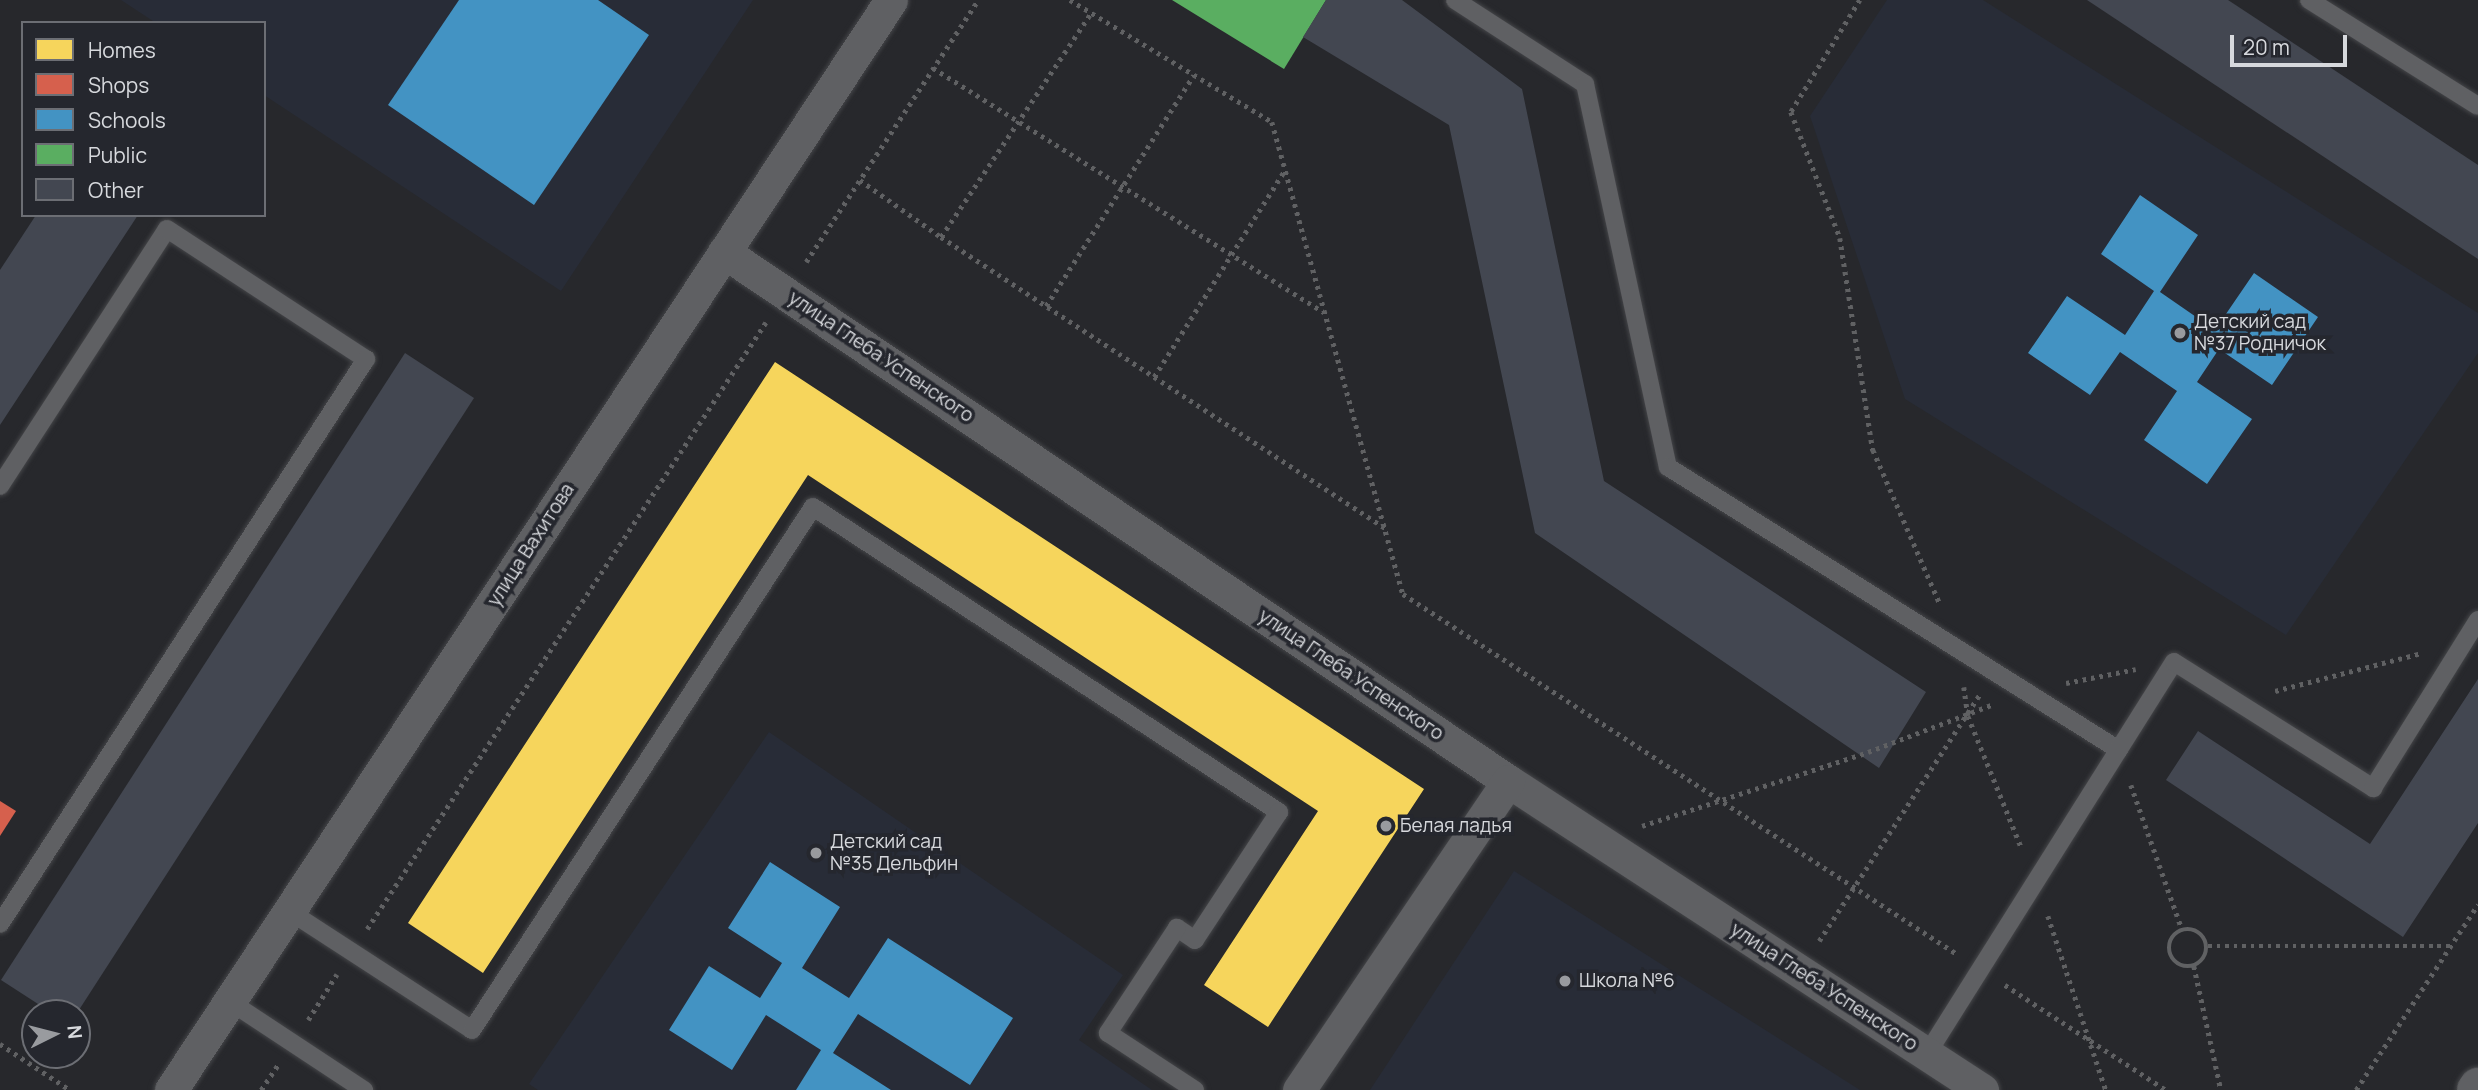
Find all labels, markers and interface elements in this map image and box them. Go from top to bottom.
legend [21,21,266,217]
scale bar [2233,21,2350,65]
text: 20 m [2243,33,2290,61]
text: Homes [88,36,156,64]
text: Shops [88,71,149,99]
text: Schools [88,106,166,134]
text: Public [88,141,147,169]
text: Other [88,176,144,204]
street label: улица Глеба Успенского [784,286,978,428]
place label: Детский сад №37 Родничок [2194,311,2326,355]
marker: Детский сад №37 Родничок [2172,325,2188,341]
street label: улица Вахитова [483,479,579,611]
street label: улица Глеба Успенского [1254,604,1448,746]
place label: Белая ладья [1400,815,1512,837]
marker: Белая ладья [1378,818,1394,834]
place label: Детский сад №35 Дельфин [830,831,958,875]
marker: Детский сад №35 Дельфин [808,845,824,861]
street label: улица Глеба Успенского [1726,918,1922,1056]
place label: Школа №6 [1579,970,1675,992]
marker: Школа №6 [1557,973,1573,989]
north arrow [21,999,91,1069]
text: N [61,1024,89,1040]

